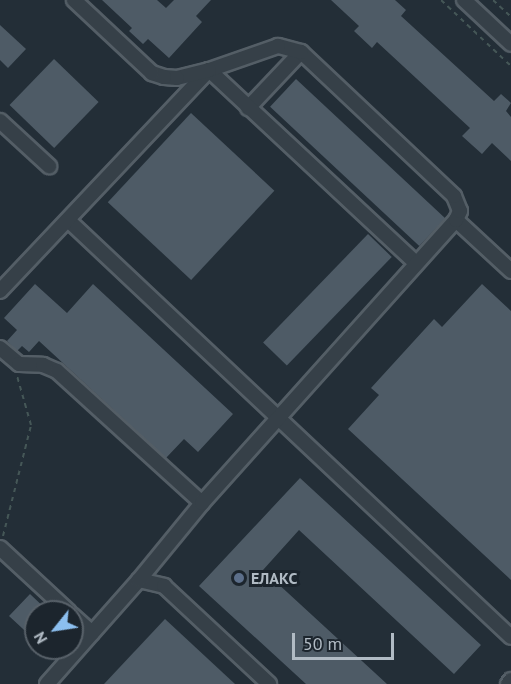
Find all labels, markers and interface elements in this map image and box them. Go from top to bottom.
place label: ЕЛАКС [251,568,297,588]
marker: ЕЛАКС [232,571,246,585]
north arrow [24,600,84,660]
scale bar [295,621,397,659]
text: N [29,628,51,648]
text: 50 m [303,632,342,655]

